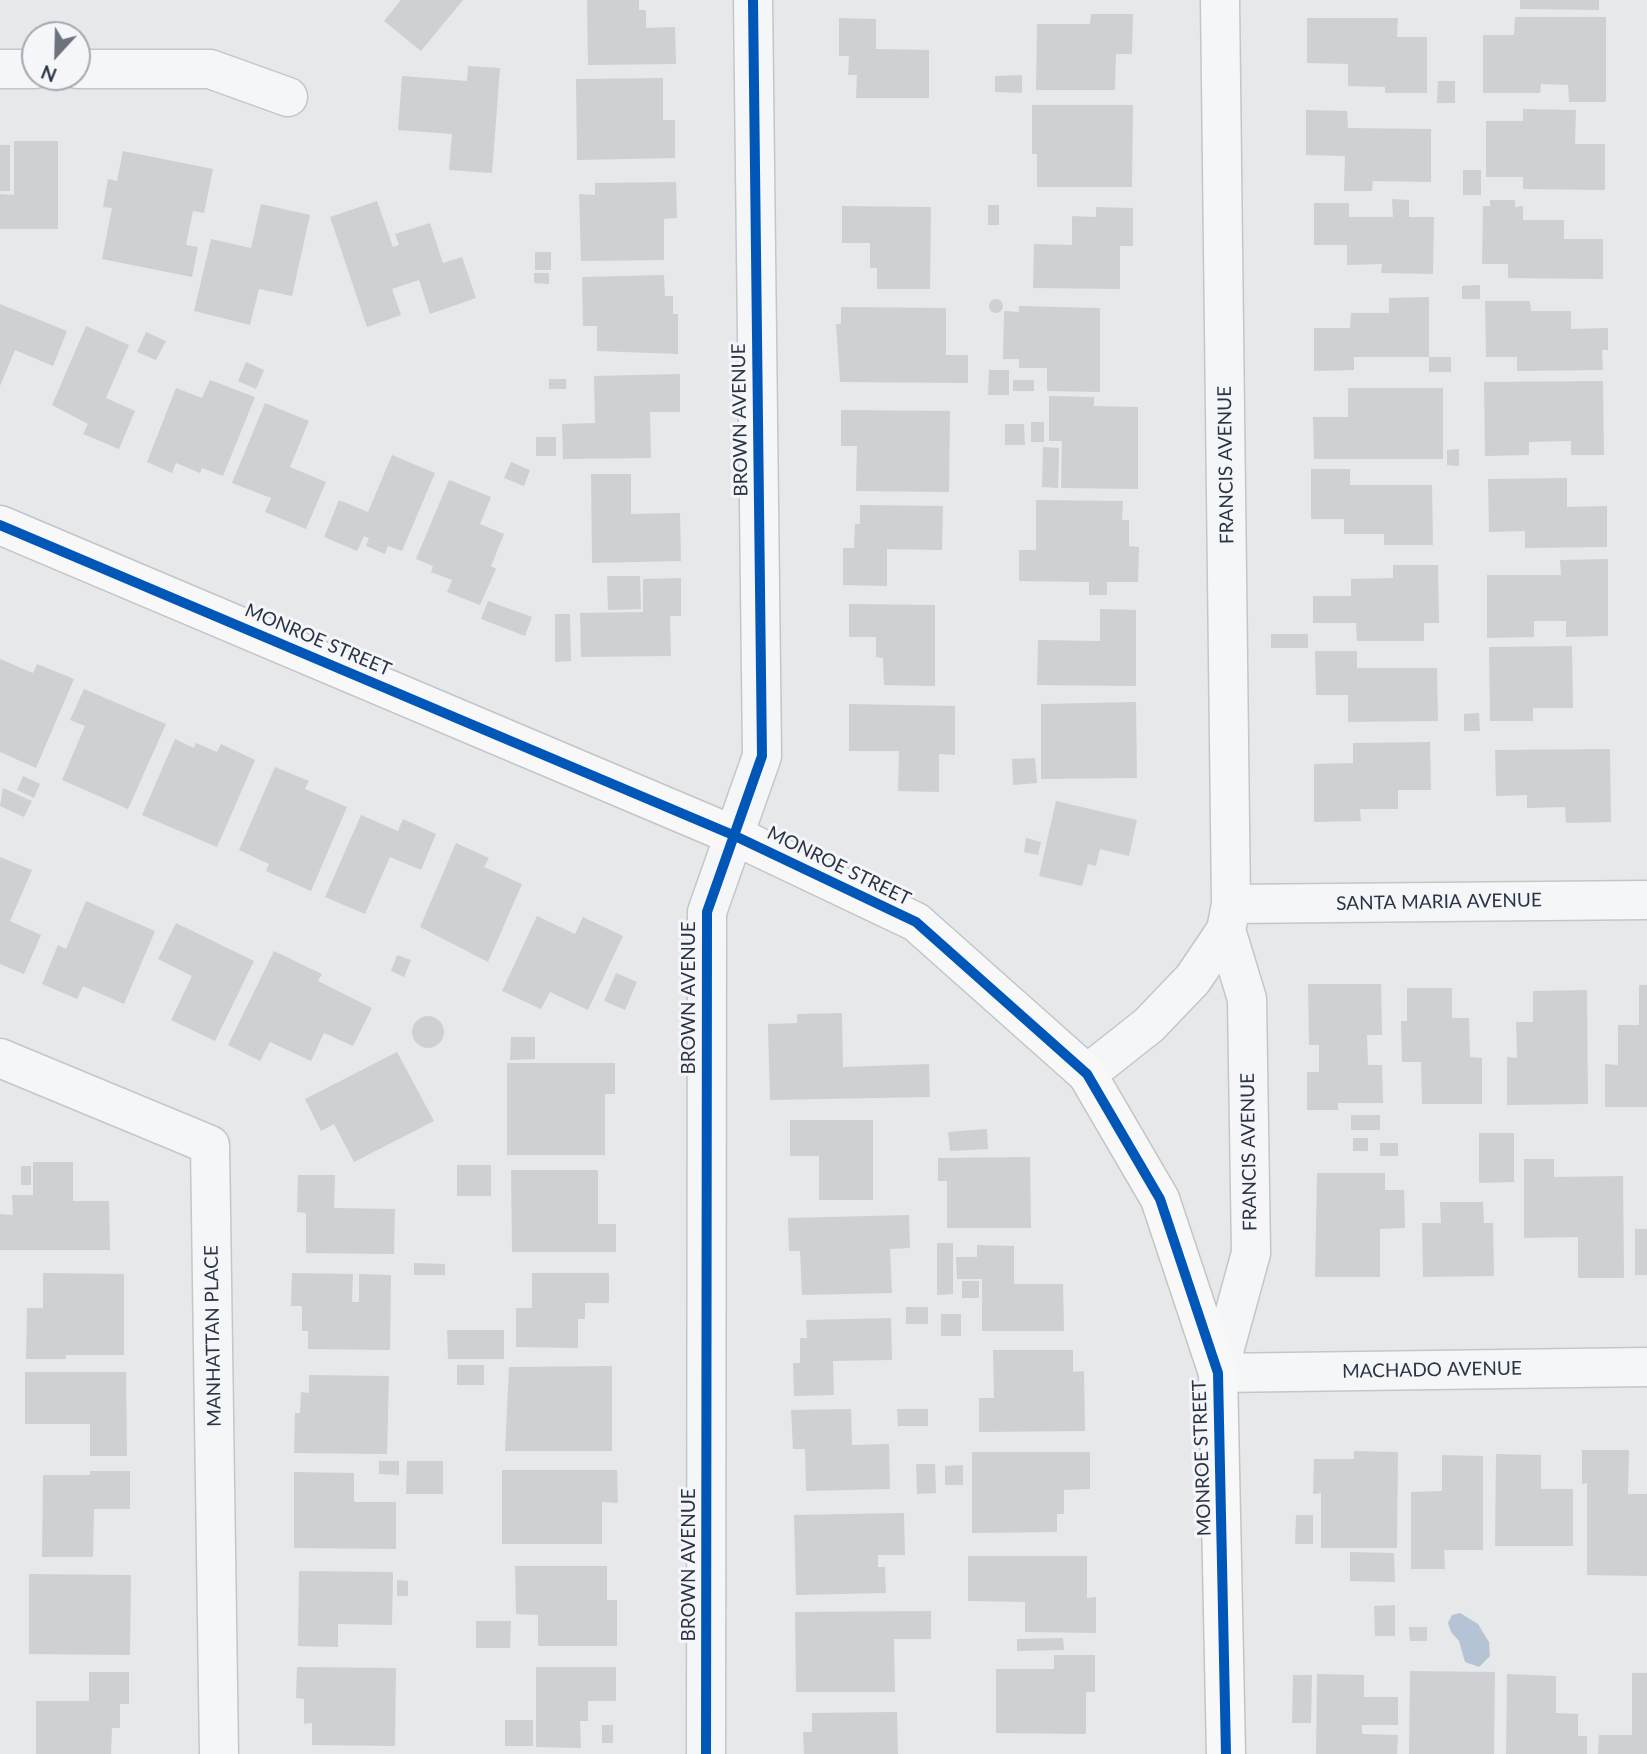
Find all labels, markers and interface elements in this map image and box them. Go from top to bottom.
north arrow [21,21,91,91]
text: N [38,61,60,87]
street label: BROWN AVENUE [727,343,753,497]
street label: FRANCIS AVENUE [1213,386,1239,544]
street label: MONROE STREET [241,599,395,681]
street label: MONROE STREET [764,821,914,911]
street label: SANTA MARIA AVENUE [1336,889,1542,915]
street label: BROWN AVENUE [678,921,700,1075]
street label: FRANCIS AVENUE [1236,1073,1262,1231]
street label: MANHATTAN PLACE [200,1245,226,1427]
street label: MACHADO AVENUE [1342,1357,1522,1383]
street label: MONROE STREET [1188,1379,1216,1537]
street label: BROWN AVENUE [678,1488,700,1642]

